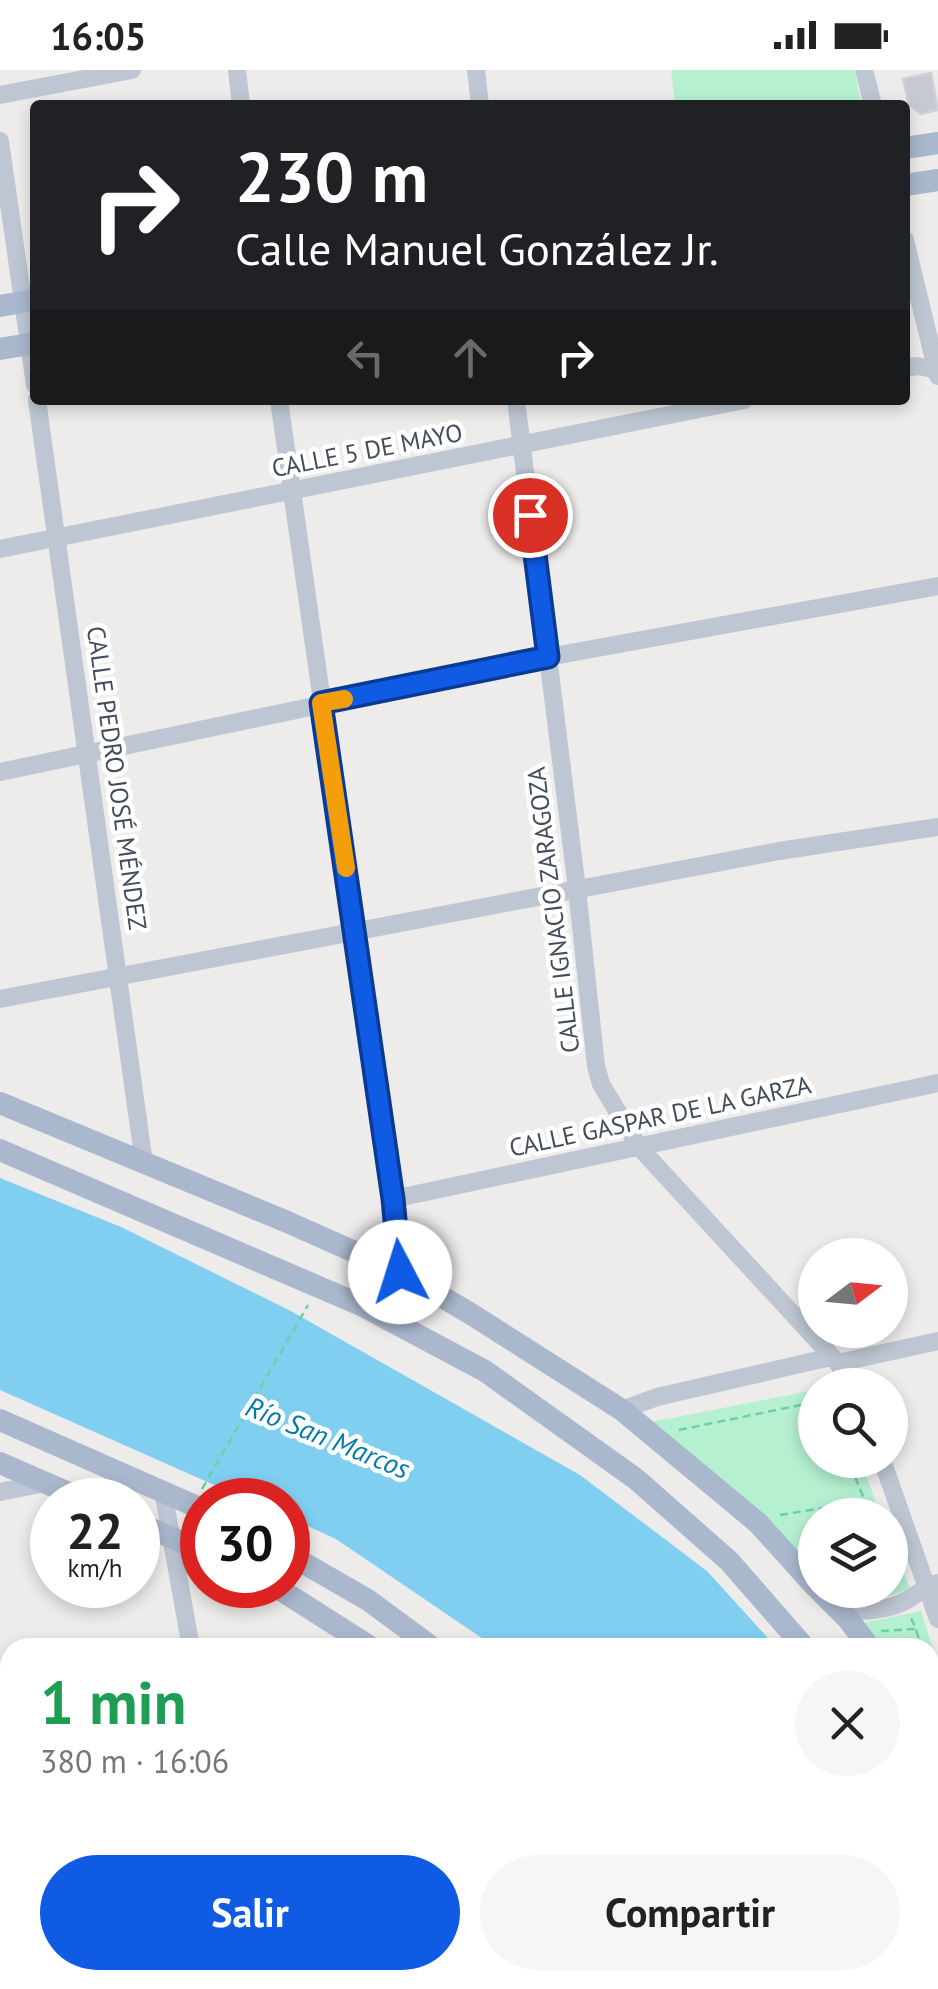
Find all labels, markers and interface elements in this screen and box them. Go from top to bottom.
text: 16:05 [50,11,146,60]
text: 230 m [235,131,428,221]
icon: right [70,140,200,270]
text: Calle Manuel González Jr. [235,219,719,277]
icon: left [338,330,393,385]
icon: ahead [443,330,498,385]
icon: right [548,330,603,385]
street label: CALLE 5 DE MAYO [269,416,465,484]
pin [488,473,573,558]
icon: arrive [503,488,558,543]
street label: CALLE PEDRO JOSÉ MÉNDEZ [80,624,154,932]
street label: CALLE IGNACIO ZARAGOZA [520,765,586,1055]
street label: CALLE GASPAR DE LA GARZA [506,1068,814,1164]
position arrow [348,1220,452,1324]
north arrow [798,1238,908,1348]
map controls [798,1238,908,1608]
button: search [798,1368,908,1478]
water label: Río San Marcos [240,1387,416,1487]
speed limit sign: 30 [180,1478,310,1608]
text: 22 [67,1498,123,1563]
button: layers [798,1498,908,1608]
text: km/h [68,1552,122,1584]
text: 1 min [40,1663,186,1741]
button: close [795,1671,900,1776]
text: 380 m · 16:06 [40,1740,229,1782]
button: Salir [40,1855,460,1970]
button: Compartir [480,1855,900,1970]

